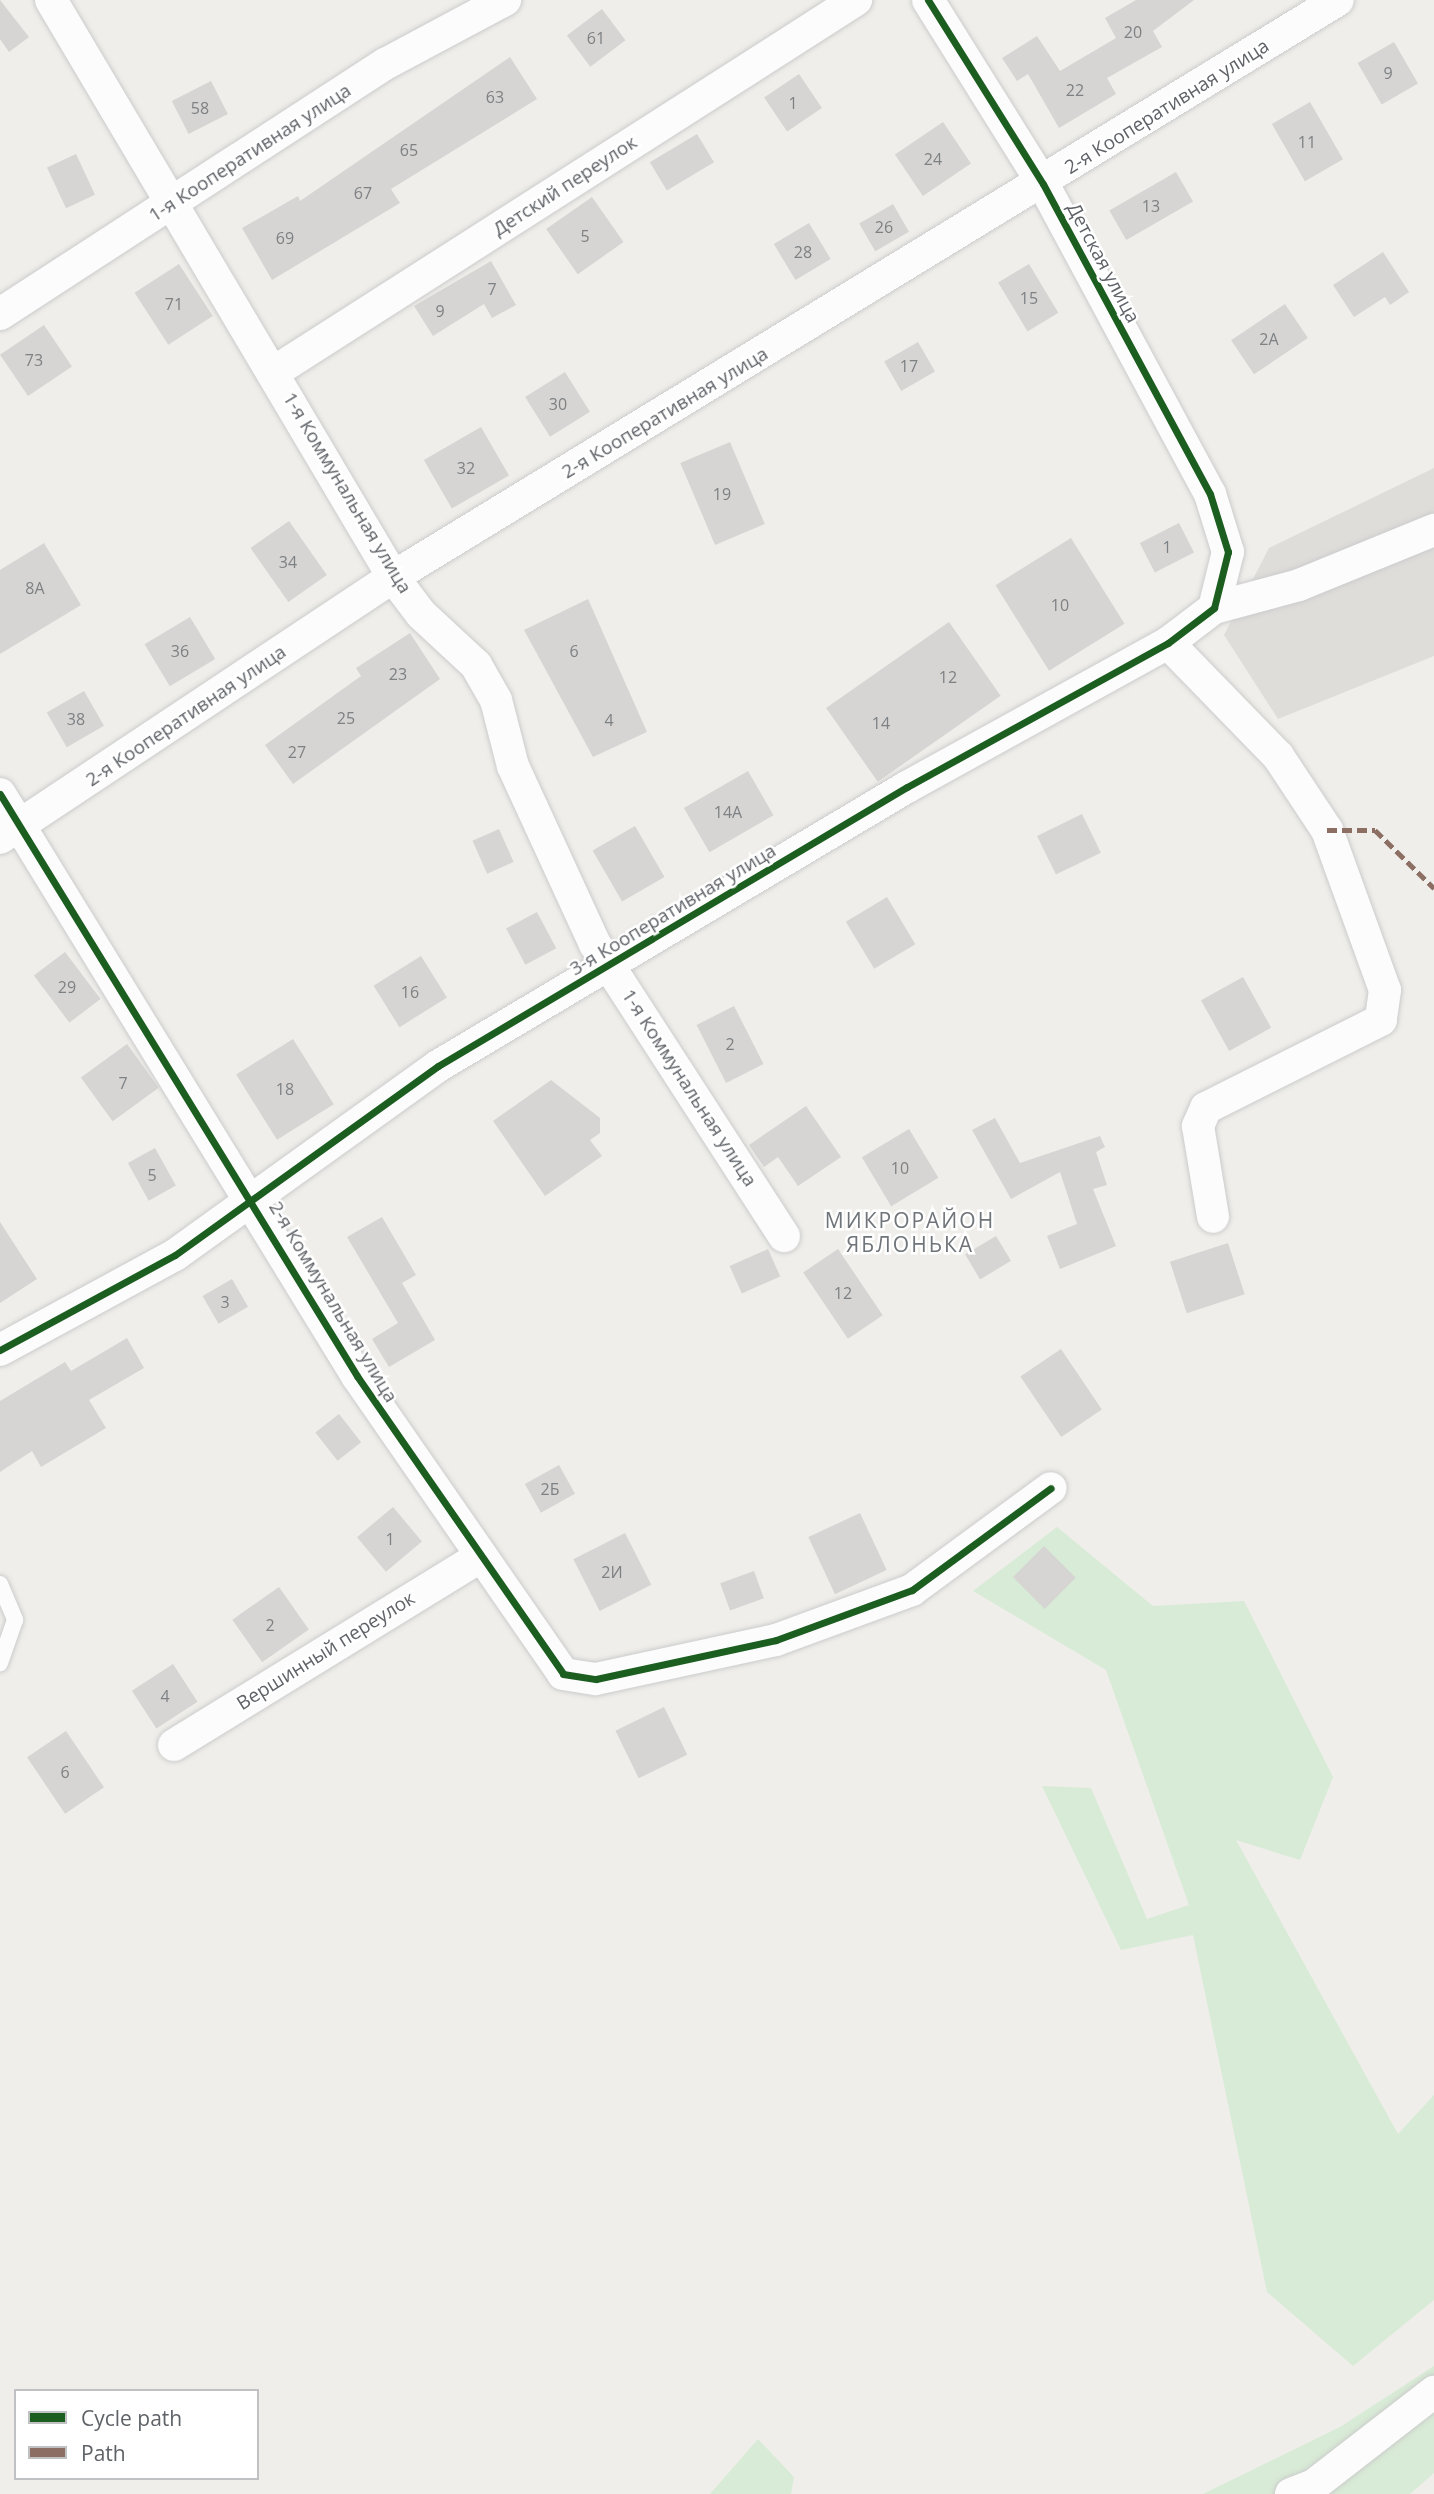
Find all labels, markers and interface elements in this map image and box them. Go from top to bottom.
house number: 20 [1124,22,1142,42]
house number: 61 [587,28,605,48]
street label: 2-я Кооперативная улица [1061,35,1273,179]
house number: 9 [1383,63,1393,83]
street label: 1-я Кооперативная улица [145,79,355,227]
house number: 22 [1066,80,1084,100]
house number: 63 [486,87,504,107]
house number: 1 [788,93,798,113]
house number: 58 [191,98,209,118]
street label: Детский переулок [489,131,641,241]
house number: 11 [1298,132,1316,152]
house number: 65 [400,140,418,160]
house number: 24 [924,149,942,169]
house number: 67 [354,183,372,203]
house number: 13 [1142,196,1160,216]
street label: Детская улица [1062,199,1144,327]
house number: 26 [875,217,893,237]
house number: 5 [580,226,590,246]
house number: 69 [276,228,294,248]
house number: 28 [794,242,812,262]
house number: 7 [487,279,497,299]
house number: 15 [1020,288,1038,308]
house number: 71 [165,294,183,314]
house number: 9 [435,301,445,321]
house number: 2А [1259,329,1279,349]
street label: 2-я Кооперативная улица [558,342,772,484]
house number: 73 [25,350,43,370]
house number: 17 [900,356,918,376]
street label: 1-я Коммунальная улица [278,388,416,598]
house number: 30 [549,394,567,414]
house number: 32 [457,458,475,478]
house number: 19 [713,484,731,504]
house number: 1 [1162,537,1172,557]
house number: 34 [279,552,297,572]
house number: 8А [25,578,45,598]
house number: 10 [1051,595,1069,615]
street label: 2-я Кооперативная улица [82,640,290,792]
house number: 36 [171,641,189,661]
house number: 6 [569,641,579,661]
house number: 23 [389,664,407,684]
house number: 12 [939,667,957,687]
house number: 25 [337,708,355,728]
house number: 38 [67,709,85,729]
house number: 4 [604,710,614,730]
house number: 14 [872,713,890,733]
house number: 27 [288,742,306,762]
house number: 14А [714,802,742,822]
street label: 3-я Кооперативная улица [566,839,780,981]
house number: 29 [58,977,76,997]
house number: 16 [401,982,419,1002]
street label: 1-я Коммунальная улица [617,985,761,1191]
house number: 2 [725,1034,735,1054]
house number: 7 [118,1073,128,1093]
house number: 18 [276,1079,294,1099]
house number: 10 [891,1158,909,1178]
house number: 5 [147,1165,157,1185]
street label: 2-я Коммунальная улица [264,1197,402,1407]
district label: МИКРОРАЙОН ЯБЛОНЬКА [826,1207,994,1257]
house number: 12 [834,1283,852,1303]
house number: 3 [220,1292,230,1312]
house number: 2Б [541,1479,559,1499]
house number: 1 [385,1529,395,1549]
house number: 2И [601,1562,623,1582]
street label: Вершинный переулок [233,1587,419,1715]
house number: 2 [265,1615,275,1635]
house number: 4 [160,1686,170,1706]
house number: 6 [60,1762,70,1782]
legend [14,2389,259,2480]
text: Cycle path [81,2404,182,2432]
text: Path [81,2439,126,2467]

